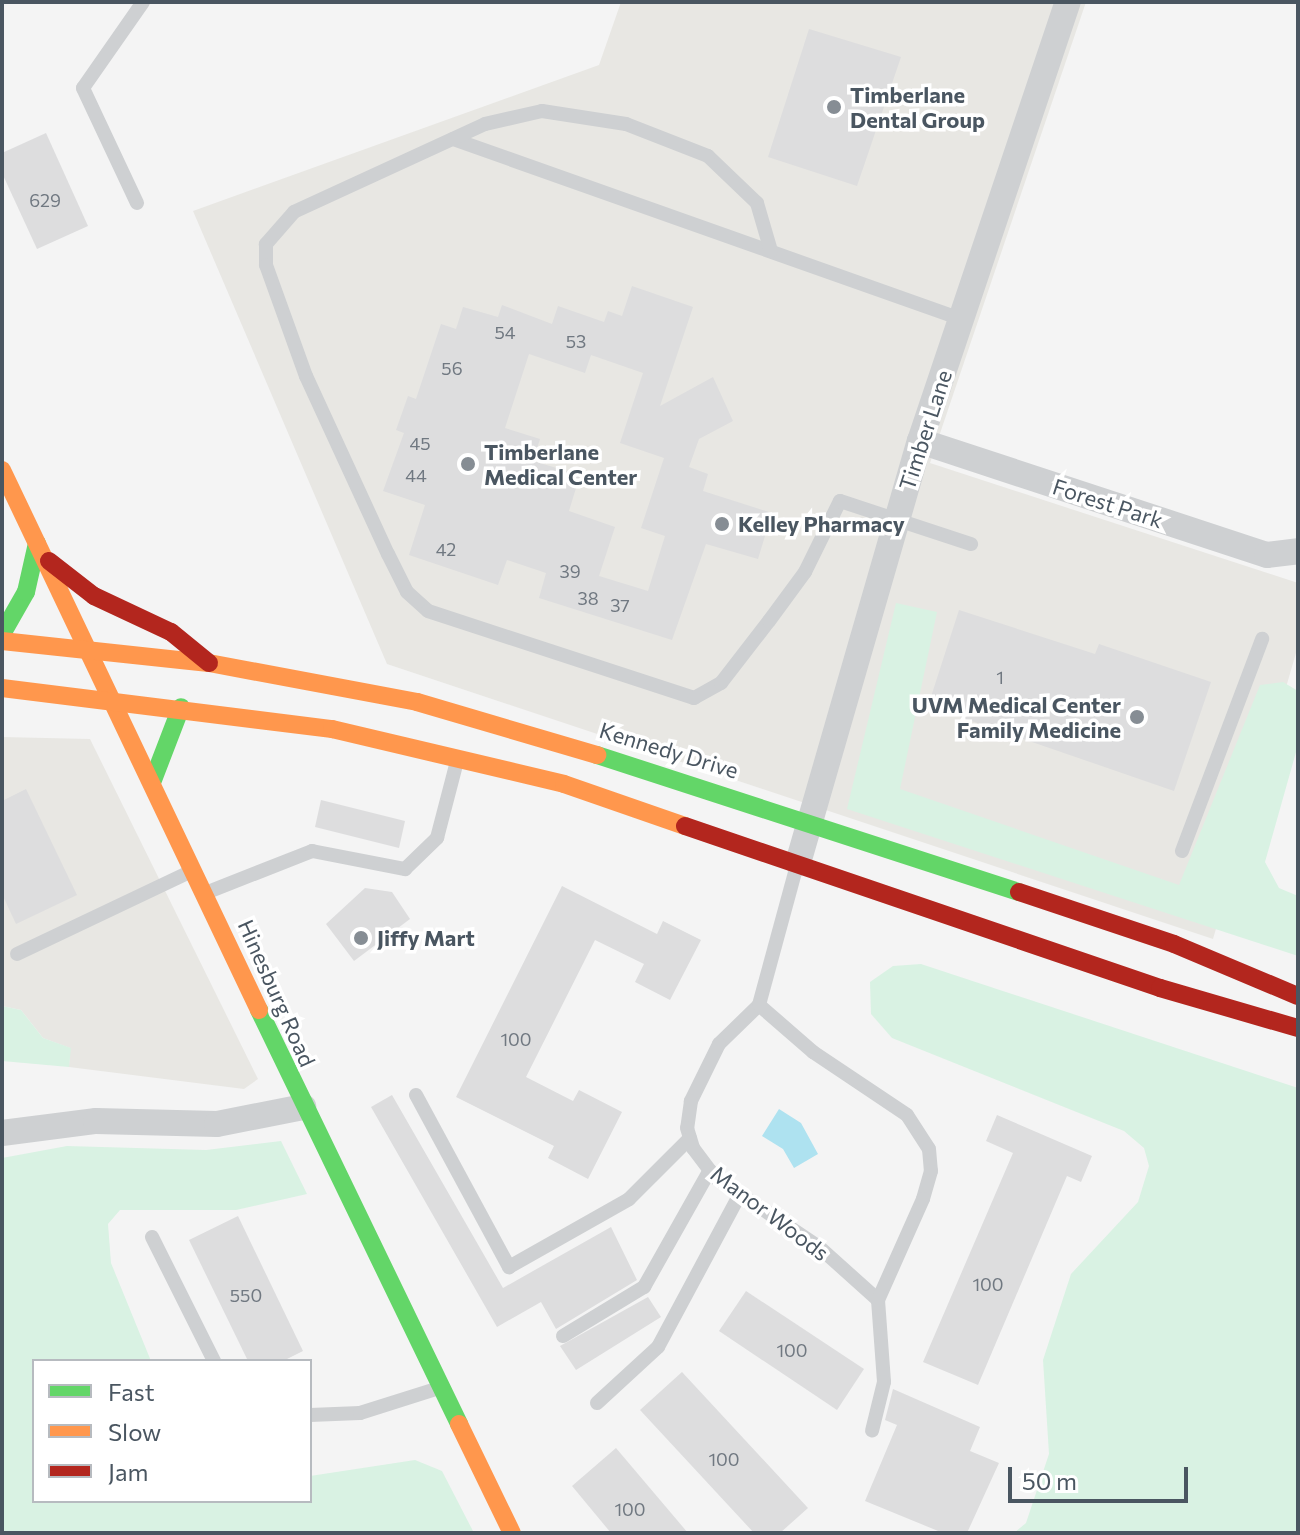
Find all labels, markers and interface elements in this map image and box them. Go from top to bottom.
place label: Timberlane Dental Group [850,81,985,132]
marker: Timberlane Dental Group [825,98,843,116]
house number: 629 [29,189,61,211]
house number: 54 [494,321,516,343]
house number: 53 [566,330,586,352]
house number: 56 [441,357,463,379]
street label: Timber Lane [893,367,957,493]
house number: 45 [409,432,431,454]
place label: Timberlane Medical Center [484,438,637,490]
marker: Timberlane Medical Center [459,455,477,473]
house number: 44 [405,464,427,486]
street label: Forest Park [1049,473,1167,533]
place label: Kelley Pharmacy [738,511,905,537]
marker: Kelley Pharmacy [713,515,731,533]
house number: 42 [436,538,456,560]
house number: 39 [559,560,581,582]
house number: 38 [577,587,599,609]
house number: 37 [610,594,630,616]
house number: 1 [996,666,1004,688]
place label: UVM Medical Center Family Medicine [912,691,1121,742]
marker: UVM Medical Center Family Medicine [1128,708,1146,726]
street label: Kennedy Drive [596,716,742,784]
street label: Hinesburg Road [233,915,321,1071]
place label: Jiffy Mart [377,925,475,951]
marker: Jiffy Mart [352,929,370,947]
house number: 100 [500,1028,532,1050]
street label: Manor Woods [706,1160,834,1266]
house number: 100 [972,1273,1004,1295]
house number: 550 [230,1284,262,1306]
house number: 100 [776,1339,808,1361]
legend [32,1359,312,1503]
text: Fast [108,1377,155,1406]
text: Slow [108,1417,161,1446]
house number: 100 [708,1448,740,1470]
scale bar [1012,1451,1192,1501]
text: Jam [108,1457,148,1486]
text: 50 m [1022,1466,1077,1495]
house number: 100 [614,1498,646,1520]

